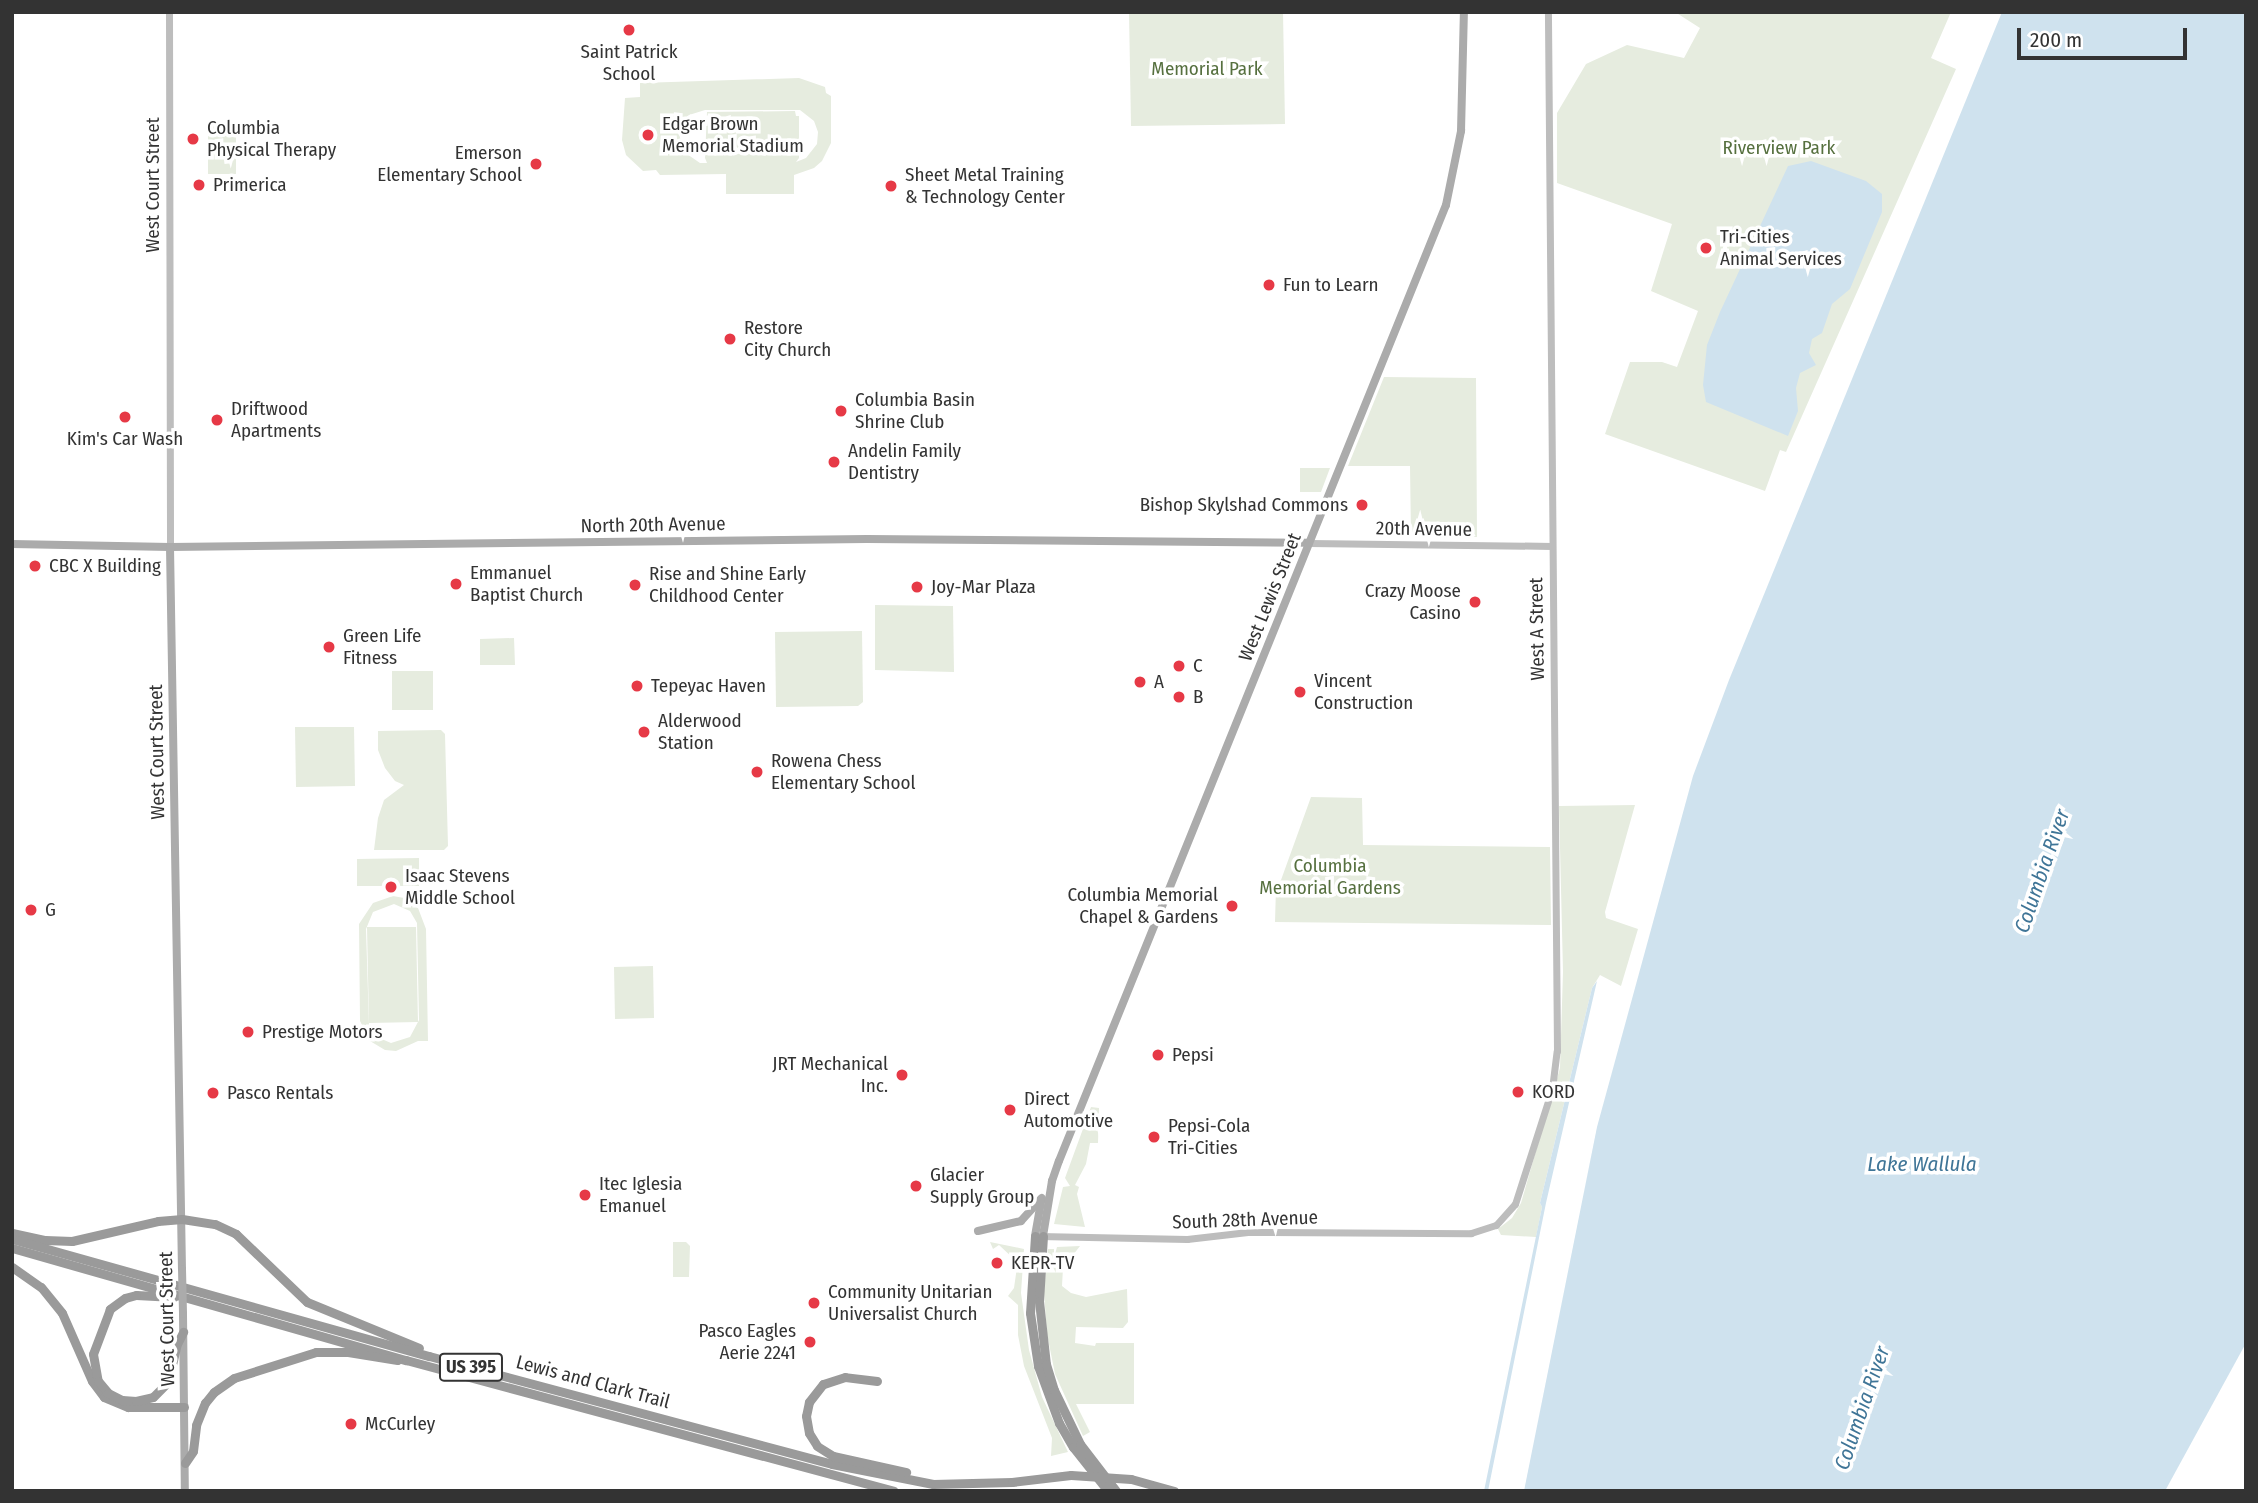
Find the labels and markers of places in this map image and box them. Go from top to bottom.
marker: Saint Patrick School [621,22,637,38]
place label: Saint Patrick School [580,41,678,85]
place label: Edgar Brown Memorial Stadium [662,113,804,157]
place label: Columbia Physical Therapy [207,117,336,161]
marker: Edgar Brown Memorial Stadium [640,127,656,143]
marker: Columbia Physical Therapy [185,131,201,147]
place label: Emerson Elementary School [377,142,522,186]
marker: Emerson Elementary School [528,156,544,172]
place label: Sheet Metal Training & Technology Center [905,164,1065,208]
place label: Primerica [213,174,287,196]
marker: Primerica [191,177,207,193]
marker: Sheet Metal Training & Technology Center [883,178,899,194]
place label: Tri-Cities Animal Services [1720,226,1842,270]
marker: Tri-Cities Animal Services [1698,240,1714,256]
place label: Fun to Learn [1283,274,1379,296]
marker: Fun to Learn [1261,277,1277,293]
place label: Restore City Church [744,317,831,361]
marker: Restore City Church [722,331,738,347]
place label: Columbia Basin Shrine Club [855,389,975,433]
place label: Driftwood Apartments [231,398,321,442]
marker: Columbia Basin Shrine Club [833,403,849,419]
marker: Kim's Car Wash [117,409,133,425]
marker: Driftwood Apartments [209,412,225,428]
place label: Kim's Car Wash [67,428,183,450]
place label: Andelin Family Dentistry [848,440,961,484]
marker: Andelin Family Dentistry [826,454,842,470]
place label: Bishop Skylshad Commons [1140,494,1348,516]
marker: Bishop Skylshad Commons [1354,497,1370,513]
place label: CBC X Building [49,555,161,577]
marker: CBC X Building [27,558,43,574]
place label: Emmanuel Baptist Church [470,562,583,606]
place label: Rise and Shine Early Childhood Center [649,563,806,607]
marker: Emmanuel Baptist Church [448,576,464,592]
place label: Joy-Mar Plaza [931,576,1036,598]
marker: Rise and Shine Early Childhood Center [627,577,643,593]
marker: Joy-Mar Plaza [909,579,925,595]
place label: Crazy Moose Casino [1365,580,1461,624]
marker: Crazy Moose Casino [1467,594,1483,610]
place label: Green Life Fitness [343,625,421,669]
marker: Green Life Fitness [321,639,337,655]
place label: C [1193,655,1203,677]
marker: C [1171,658,1187,674]
place label: Vincent Construction [1314,670,1413,714]
place label: A [1154,671,1164,693]
marker: A [1132,674,1148,690]
place label: Tepeyac Haven [651,675,766,697]
marker: Tepeyac Haven [629,678,645,694]
marker: Vincent Construction [1292,684,1308,700]
place label: B [1193,686,1203,708]
marker: B [1171,689,1187,705]
place label: Alderwood Station [658,710,742,754]
marker: Alderwood Station [636,724,652,740]
place label: Rowena Chess Elementary School [771,750,916,794]
marker: Rowena Chess Elementary School [749,764,765,780]
place label: Isaac Stevens Middle School [405,865,515,909]
marker: Isaac Stevens Middle School [383,879,399,895]
place label: Columbia Memorial Chapel & Gardens [1067,884,1218,928]
marker: Columbia Memorial Chapel & Gardens [1224,898,1240,914]
place label: G [45,899,56,921]
marker: G [23,902,39,918]
place label: Prestige Motors [262,1021,383,1043]
marker: Prestige Motors [240,1024,256,1040]
place label: Pepsi [1172,1044,1214,1066]
marker: Pepsi [1150,1047,1166,1063]
place label: JRT Mechanical Inc. [772,1053,888,1097]
marker: JRT Mechanical Inc. [894,1067,910,1083]
place label: KORD [1532,1081,1575,1103]
place label: Pasco Rentals [227,1082,333,1104]
marker: KORD [1510,1084,1526,1100]
marker: Pasco Rentals [205,1085,221,1101]
place label: Direct Automotive [1024,1088,1113,1132]
marker: Direct Automotive [1002,1102,1018,1118]
place label: Pepsi-Cola Tri-Cities [1168,1115,1250,1159]
marker: Pepsi-Cola Tri-Cities [1146,1129,1162,1145]
place label: Glacier Supply Group [930,1164,1034,1208]
place label: Itec Iglesia Emanuel [599,1173,682,1217]
marker: Glacier Supply Group [908,1178,924,1194]
marker: Itec Iglesia Emanuel [577,1187,593,1203]
place label: KEPR-TV [1011,1252,1074,1274]
marker: KEPR-TV [989,1255,1005,1271]
place label: Community Unitarian Universalist Church [828,1281,992,1325]
marker: Community Unitarian Universalist Church [806,1295,822,1311]
place label: Pasco Eagles Aerie 2241 [698,1320,796,1364]
marker: Pasco Eagles Aerie 2241 [802,1334,818,1350]
place label: McCurley [365,1413,435,1435]
marker: McCurley [343,1416,359,1432]

